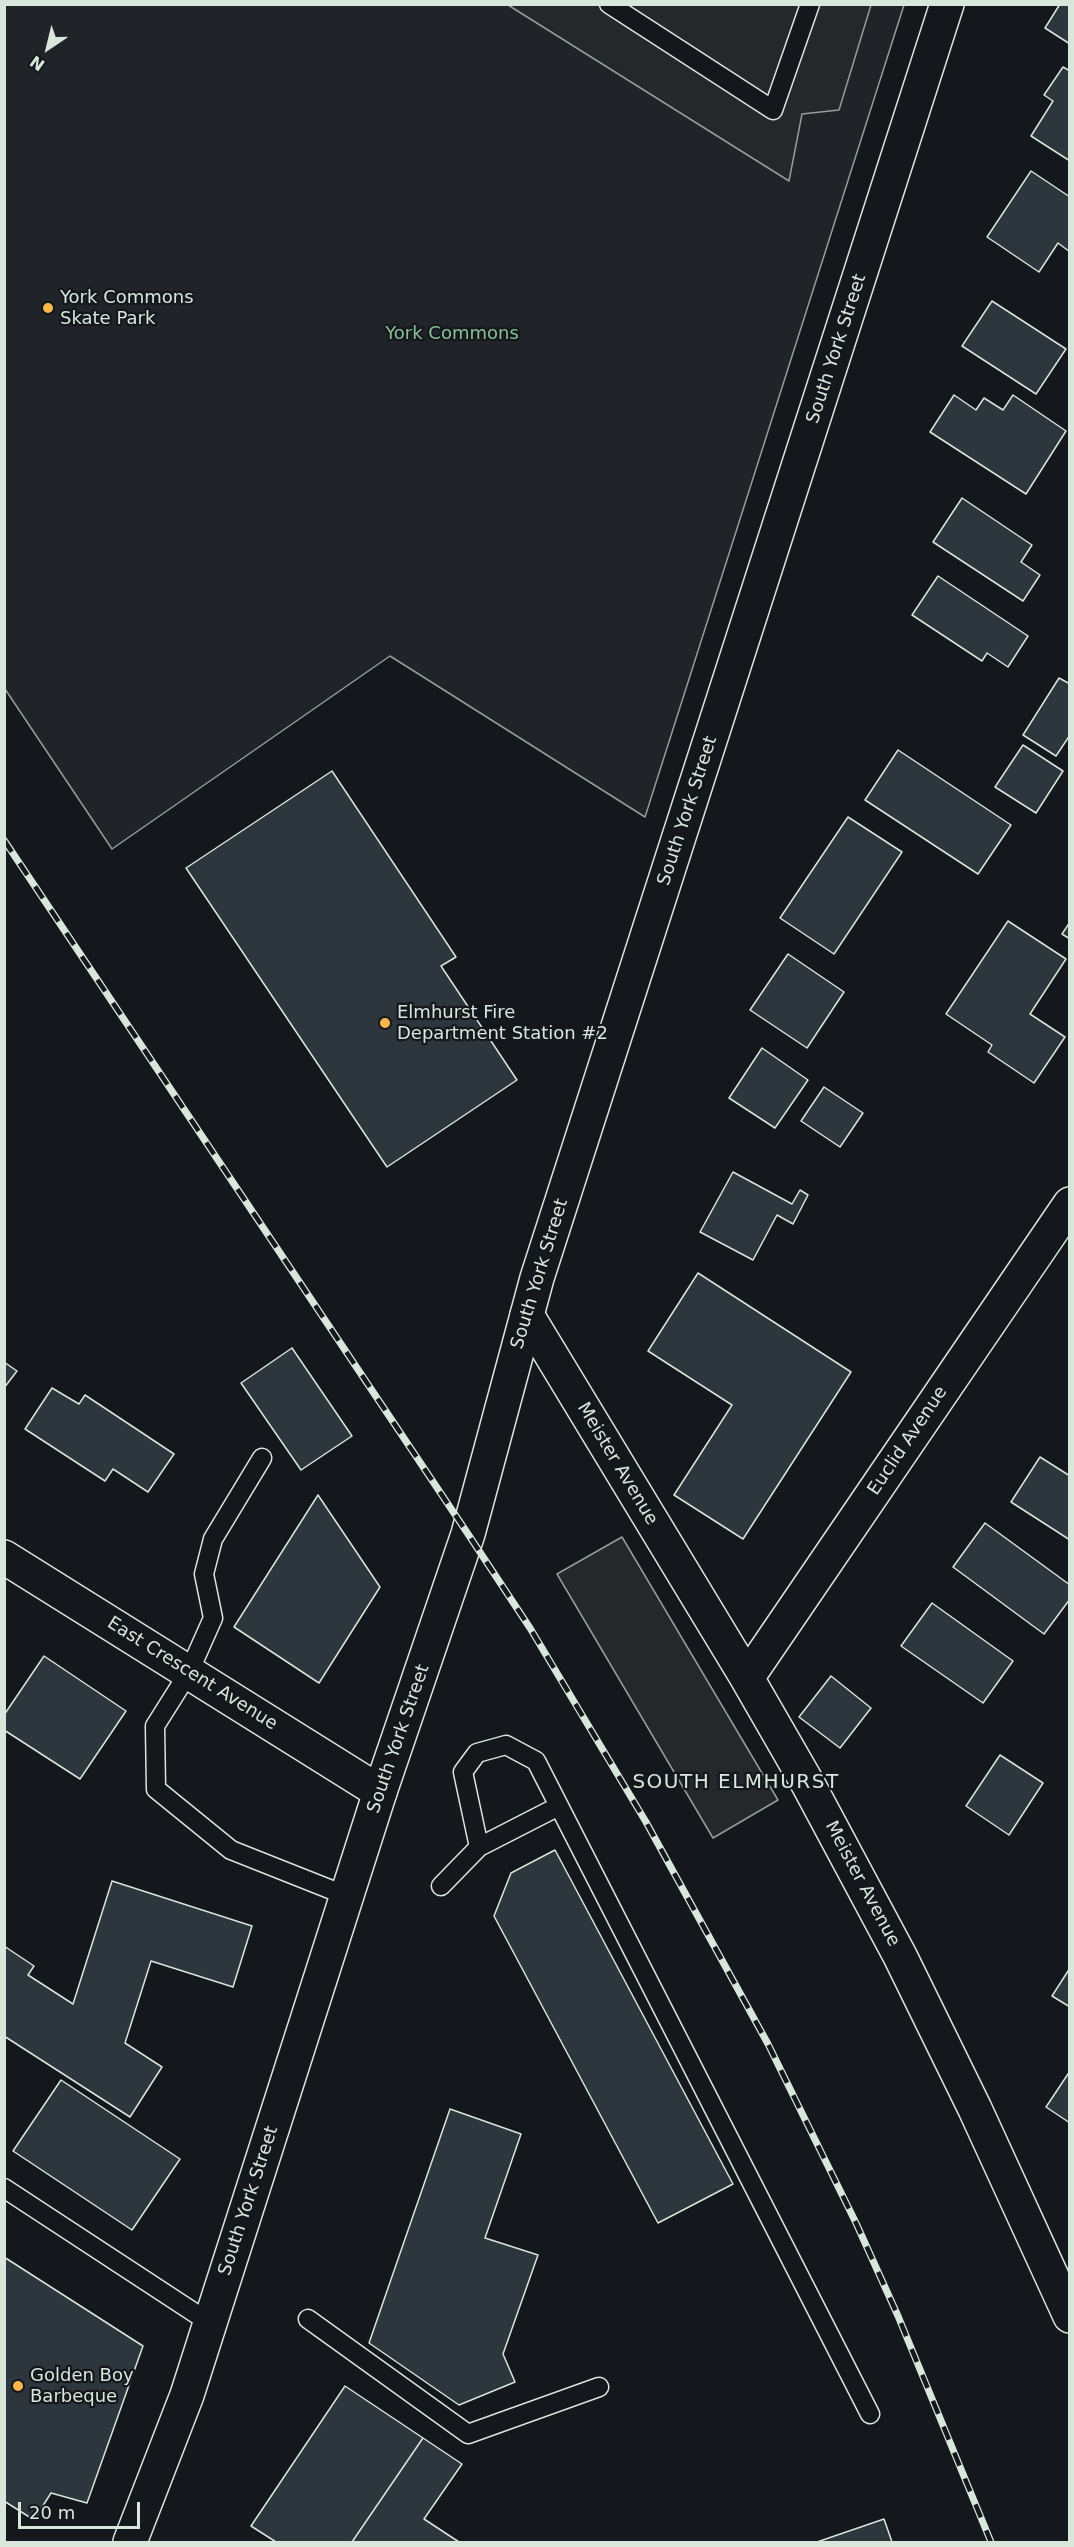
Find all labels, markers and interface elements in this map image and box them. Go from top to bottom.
north arrow [18,18,78,78]
text: N [26,52,48,75]
street label: South York Street [803,272,871,426]
place label: York Commons Skate Park [60,287,194,330]
marker: York Commons Skate Park [41,301,55,315]
park label: York Commons [385,323,519,345]
street label: South York Street [654,734,722,888]
place label: Elmhurst Fire Department Station #2 [397,1002,608,1044]
marker: Elmhurst Fire Department Station #2 [378,1016,392,1030]
street label: South York Street [507,1196,573,1352]
street label: Euclid Avenue [864,1382,952,1500]
street label: Meister Avenue [572,1399,662,1529]
street label: East Crescent Avenue [103,1613,281,1735]
street label: South York Street [363,1662,435,1816]
district label: SOUTH ELMHURST [632,1771,840,1795]
street label: Meister Avenue [820,1818,904,1950]
street label: South York Street [215,2124,283,2278]
place label: Golden Boy Barbeque [30,2365,134,2408]
marker: Golden Boy Barbeque [11,2379,25,2393]
scale bar [21,2490,142,2528]
text: 20 m [29,2502,75,2523]

